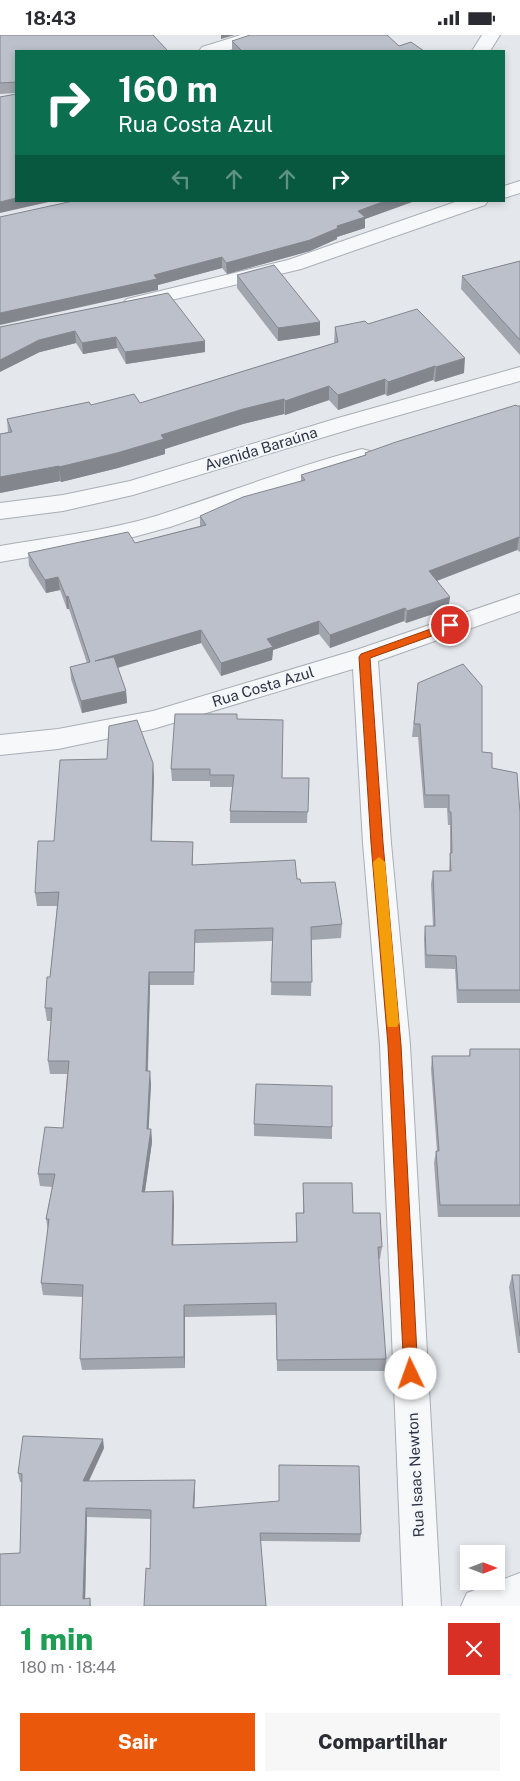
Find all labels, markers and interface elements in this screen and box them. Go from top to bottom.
text: 18:43 [25,7,76,29]
text: 160 m [118,69,218,110]
icon: right [35,70,100,135]
text: Rua Costa Azul [118,111,273,137]
icon: left [167,165,195,193]
icon: ahead [220,165,248,193]
icon: ahead [273,165,301,193]
icon: right [326,165,354,193]
street label: Avenida Baraúna [202,423,319,474]
pin [429,604,471,646]
icon: arrive [436,611,464,639]
street label: Rua Costa Azul [210,663,316,710]
position arrow [384,1347,436,1399]
street label: Rua Isaac Newton [404,1412,427,1538]
north arrow [460,1545,505,1590]
map controls [460,1545,505,1590]
text: 1 min [20,1621,93,1657]
button: close [448,1623,500,1675]
text: 180 m · 18:44 [20,1658,116,1677]
button: Sair [20,1713,255,1771]
button: Compartilhar [265,1713,500,1771]

